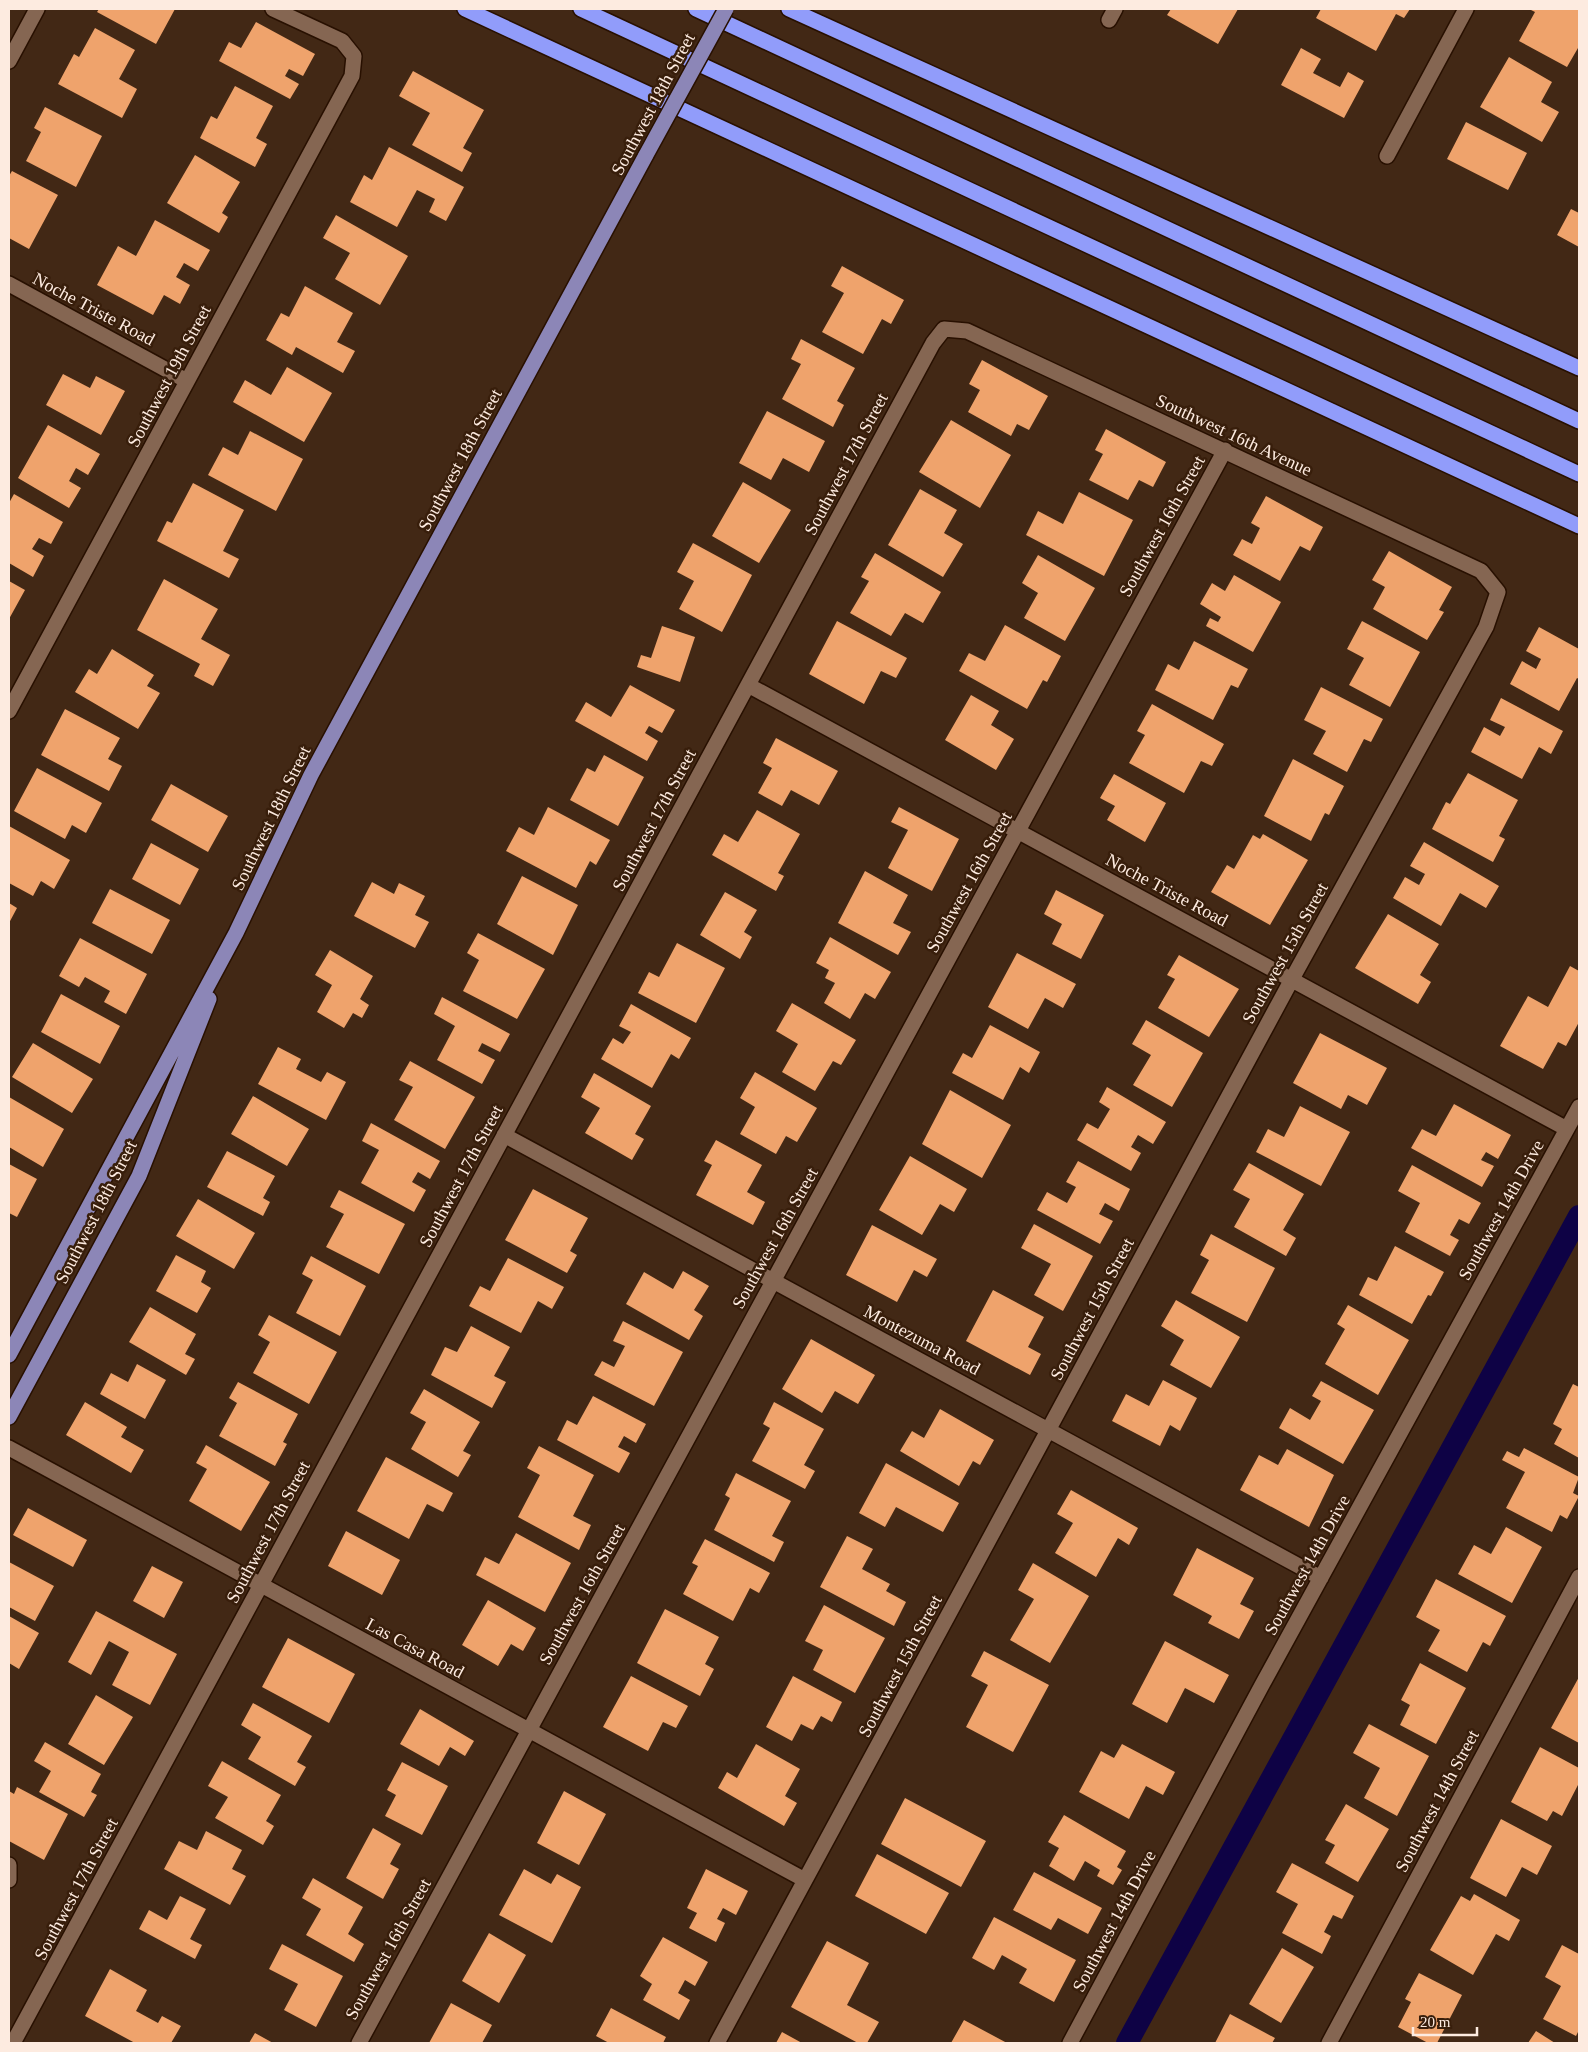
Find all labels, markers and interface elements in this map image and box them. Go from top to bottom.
street label: Southwest 18th Street [607,30,699,178]
street label: Noche Triste Road [30,268,158,350]
street label: Southwest 19th Street [123,302,215,450]
street label: Southwest 18th Street [414,386,506,534]
street label: Southwest 17th Street [800,390,892,538]
street label: Southwest 16th Avenue [1153,390,1315,480]
street label: Southwest 16th Street [1115,452,1209,600]
street label: Southwest 18th Street [227,743,315,893]
street label: Southwest 17th Street [608,746,700,894]
street label: Southwest 16th Street [922,808,1016,956]
street label: Noche Triste Road [1103,849,1231,931]
street label: Southwest 15th Street [1238,879,1332,1027]
street label: Southwest 17th Street [415,1102,507,1250]
street label: Southwest 14th Drive [1454,1136,1548,1284]
street label: Southwest 18th Street [51,1137,141,1287]
street label: Southwest 16th Street [728,1164,822,1312]
street label: Southwest 15th Street [1046,1235,1138,1383]
street label: Montezuma Road [861,1301,983,1379]
street label: Southwest 17th Street [222,1458,314,1606]
street label: Southwest 14th Drive [1260,1491,1354,1639]
street label: Southwest 16th Street [535,1520,629,1668]
street label: Southwest 15th Street [854,1592,946,1740]
street label: Las Casa Road [363,1614,467,1682]
street label: Southwest 14th Street [1391,1727,1483,1875]
street label: Southwest 17th Street [30,1815,122,1963]
street label: Southwest 14th Drive [1068,1847,1160,1995]
street label: Southwest 16th Street [341,1875,435,2023]
scale bar [1413,2004,1477,2036]
text: 20 m [1420,2014,1451,2030]

